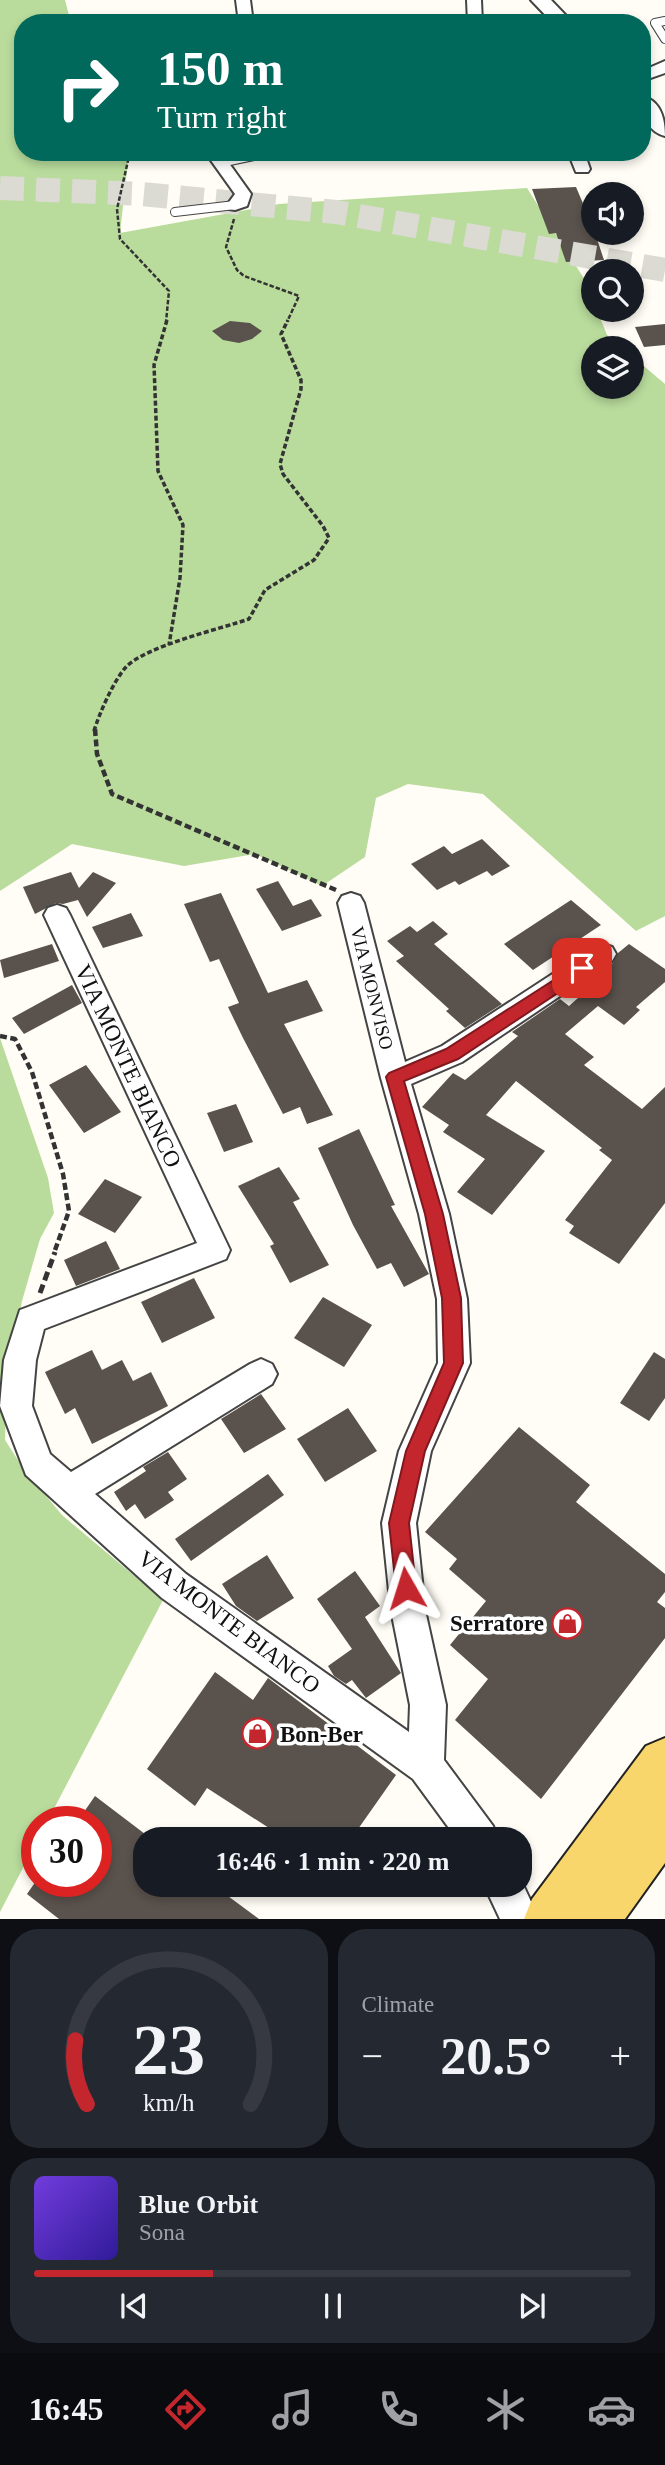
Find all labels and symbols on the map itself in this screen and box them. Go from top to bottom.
street label: VIA MONVISO [347,924,397,1052]
pin [552,938,612,998]
street label: VIA MONTE BIANCO [70,961,186,1171]
street label: VIA MONTE BIANCO [133,1545,325,1699]
position arrow [369,1551,443,1625]
shop icon: Serratore [550,1606,584,1640]
place label: Serratore [450,1611,544,1636]
shop icon: Bon-Ber [240,1717,274,1751]
place label: Bon-Ber [280,1722,363,1747]
speed limit sign: 30 [21,1806,112,1897]

